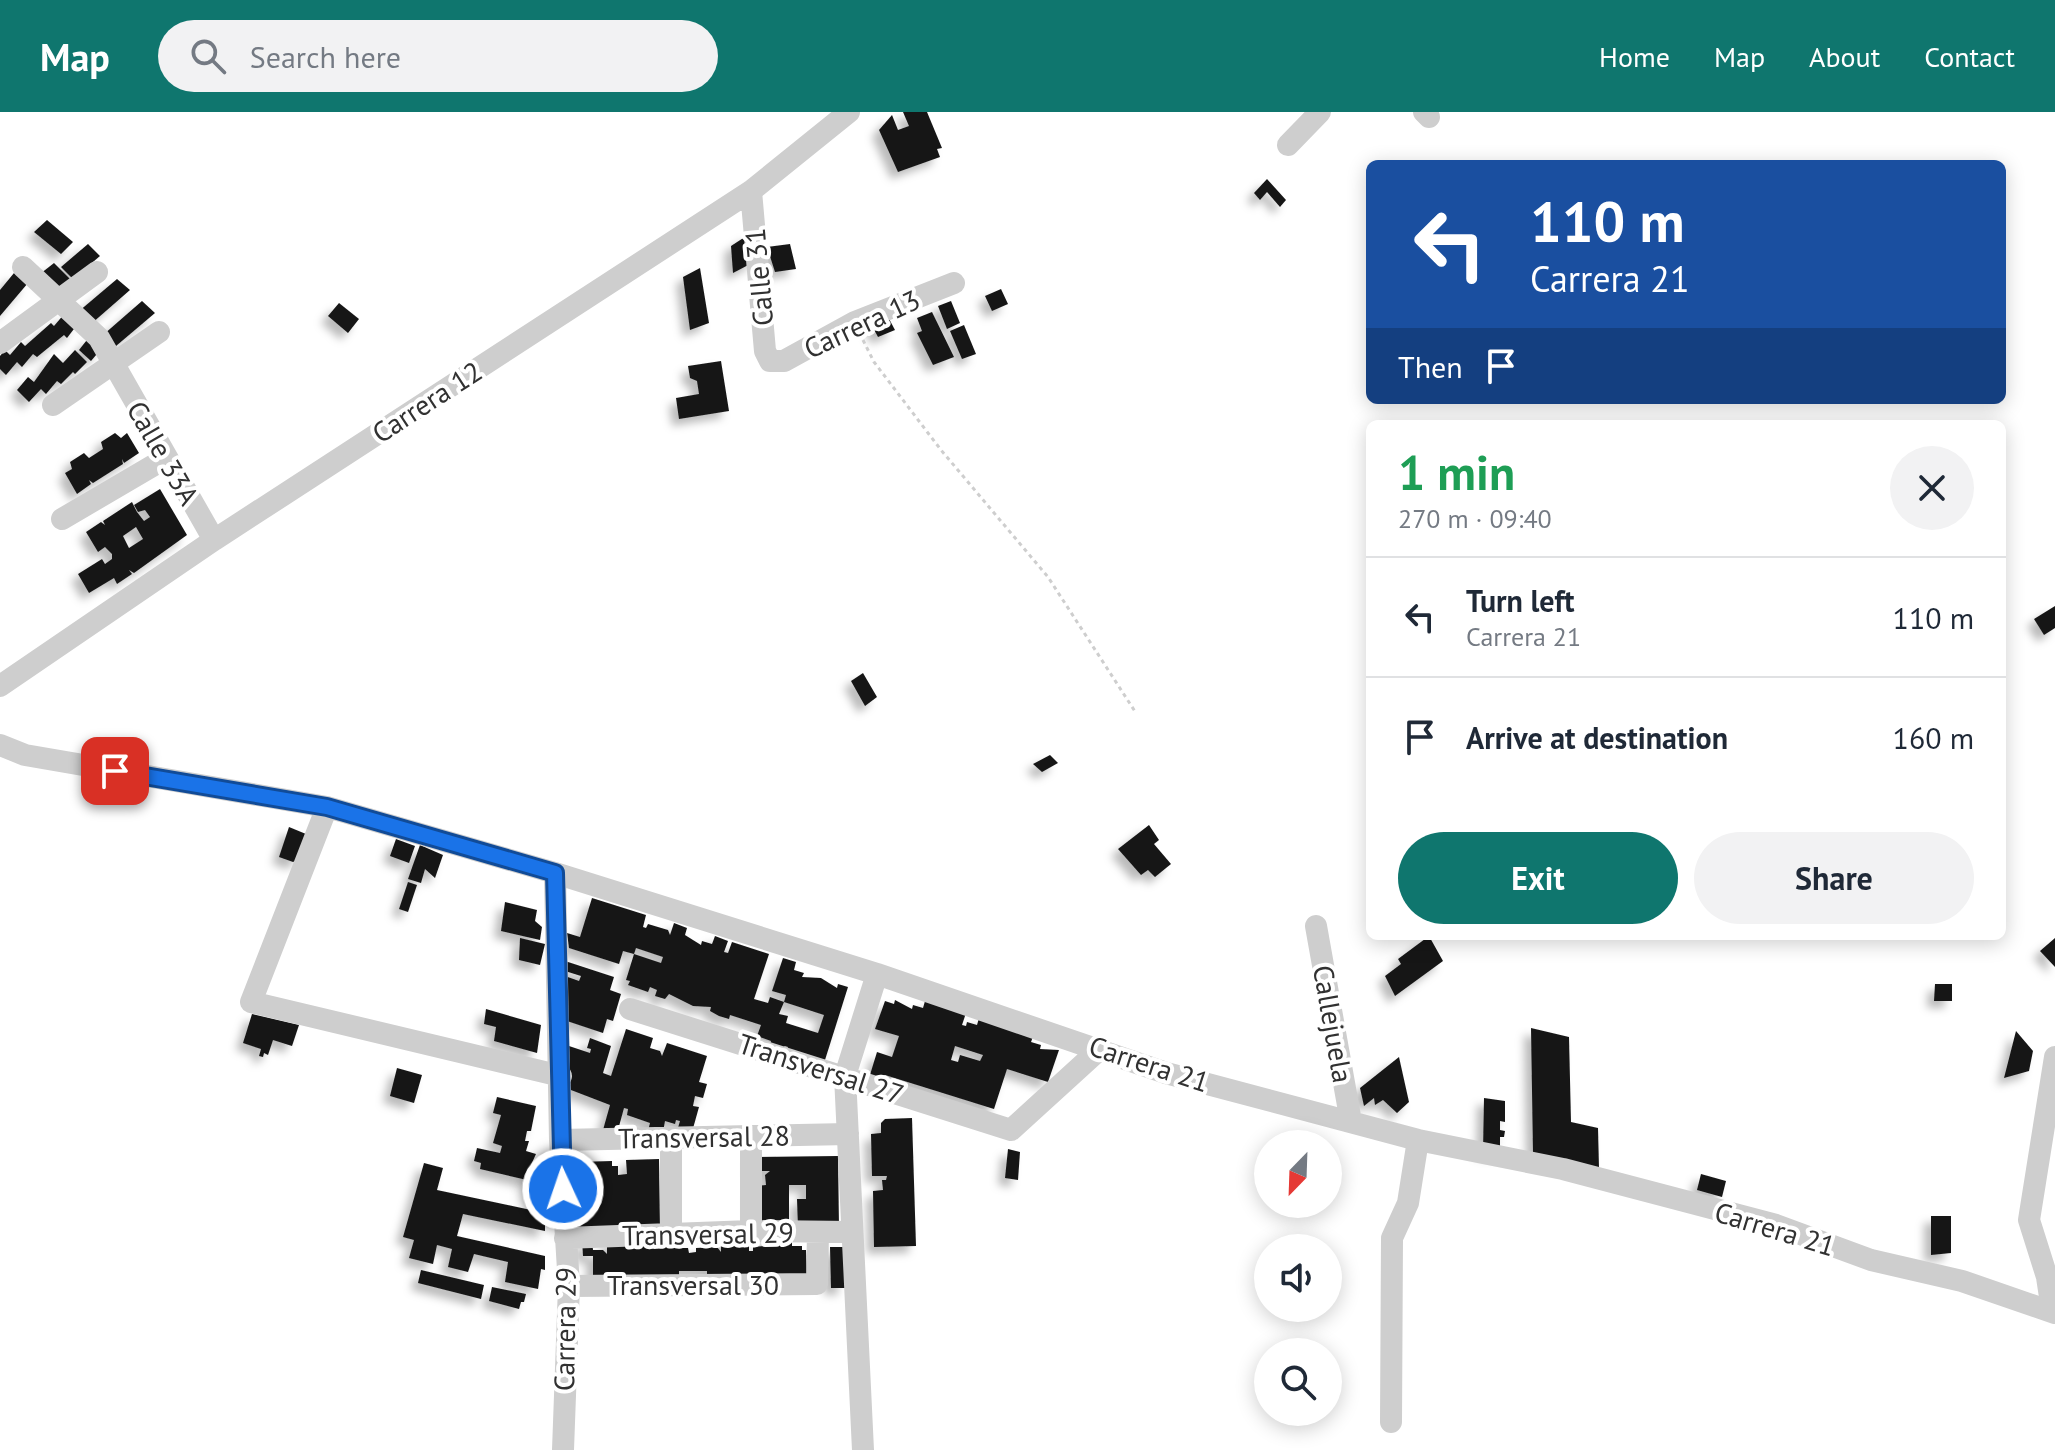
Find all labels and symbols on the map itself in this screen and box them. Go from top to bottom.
street label: Calle 31 [736,227,781,327]
street label: Carrera 13 [798,281,926,367]
street label: Carrera 12 [365,352,489,451]
street label: Calle 33A [119,394,208,512]
pin [81,737,149,805]
street label: Callejuela [1305,962,1362,1086]
street label: Transversal 27 [734,1024,909,1113]
street label: Carrera 21 [1084,1027,1214,1100]
street label: Transversal 28 [618,1117,790,1156]
north arrow [1254,1130,1342,1218]
position arrow [521,1147,605,1231]
street label: Carrera 21 [1710,1193,1840,1264]
street label: Transversal 29 [622,1214,794,1253]
street label: Transversal 30 [607,1266,779,1303]
street label: Carrera 29 [545,1267,584,1391]

